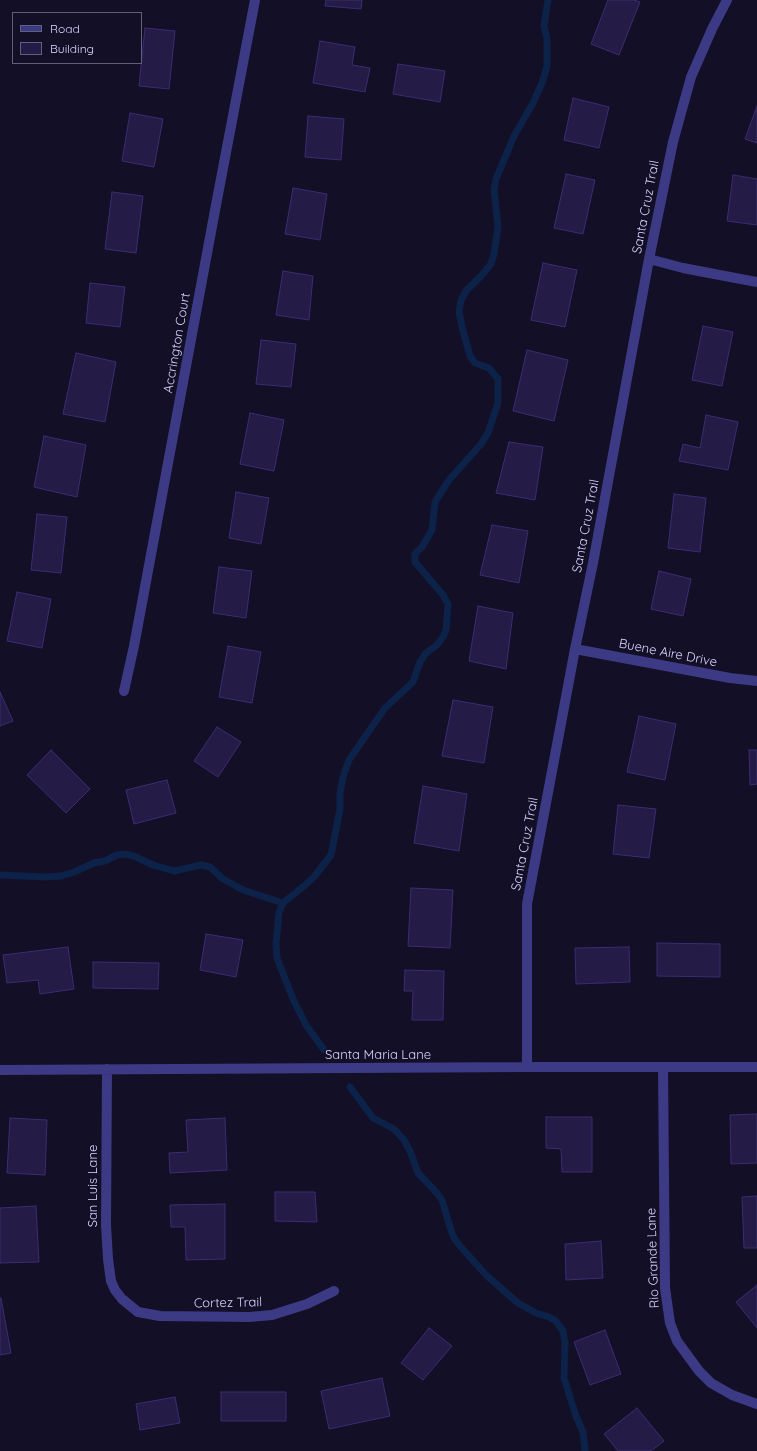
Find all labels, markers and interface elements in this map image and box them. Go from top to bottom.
legend [12,12,142,64]
text: Road [50,21,80,36]
text: Building [50,41,94,56]
street label: Santa Cruz Trail [629,159,663,255]
street label: Accrington Court [160,292,194,394]
street label: Santa Cruz Trail [569,478,603,574]
street label: Buene Aire Drive [618,636,718,670]
street label: Santa Cruz Trail [508,796,542,892]
street label: Santa Maria Lane [325,1047,431,1063]
street label: San Luis Lane [85,1145,101,1227]
street label: Rio Grande Lane [643,1207,663,1309]
street label: Cortez Trail [194,1295,262,1311]

